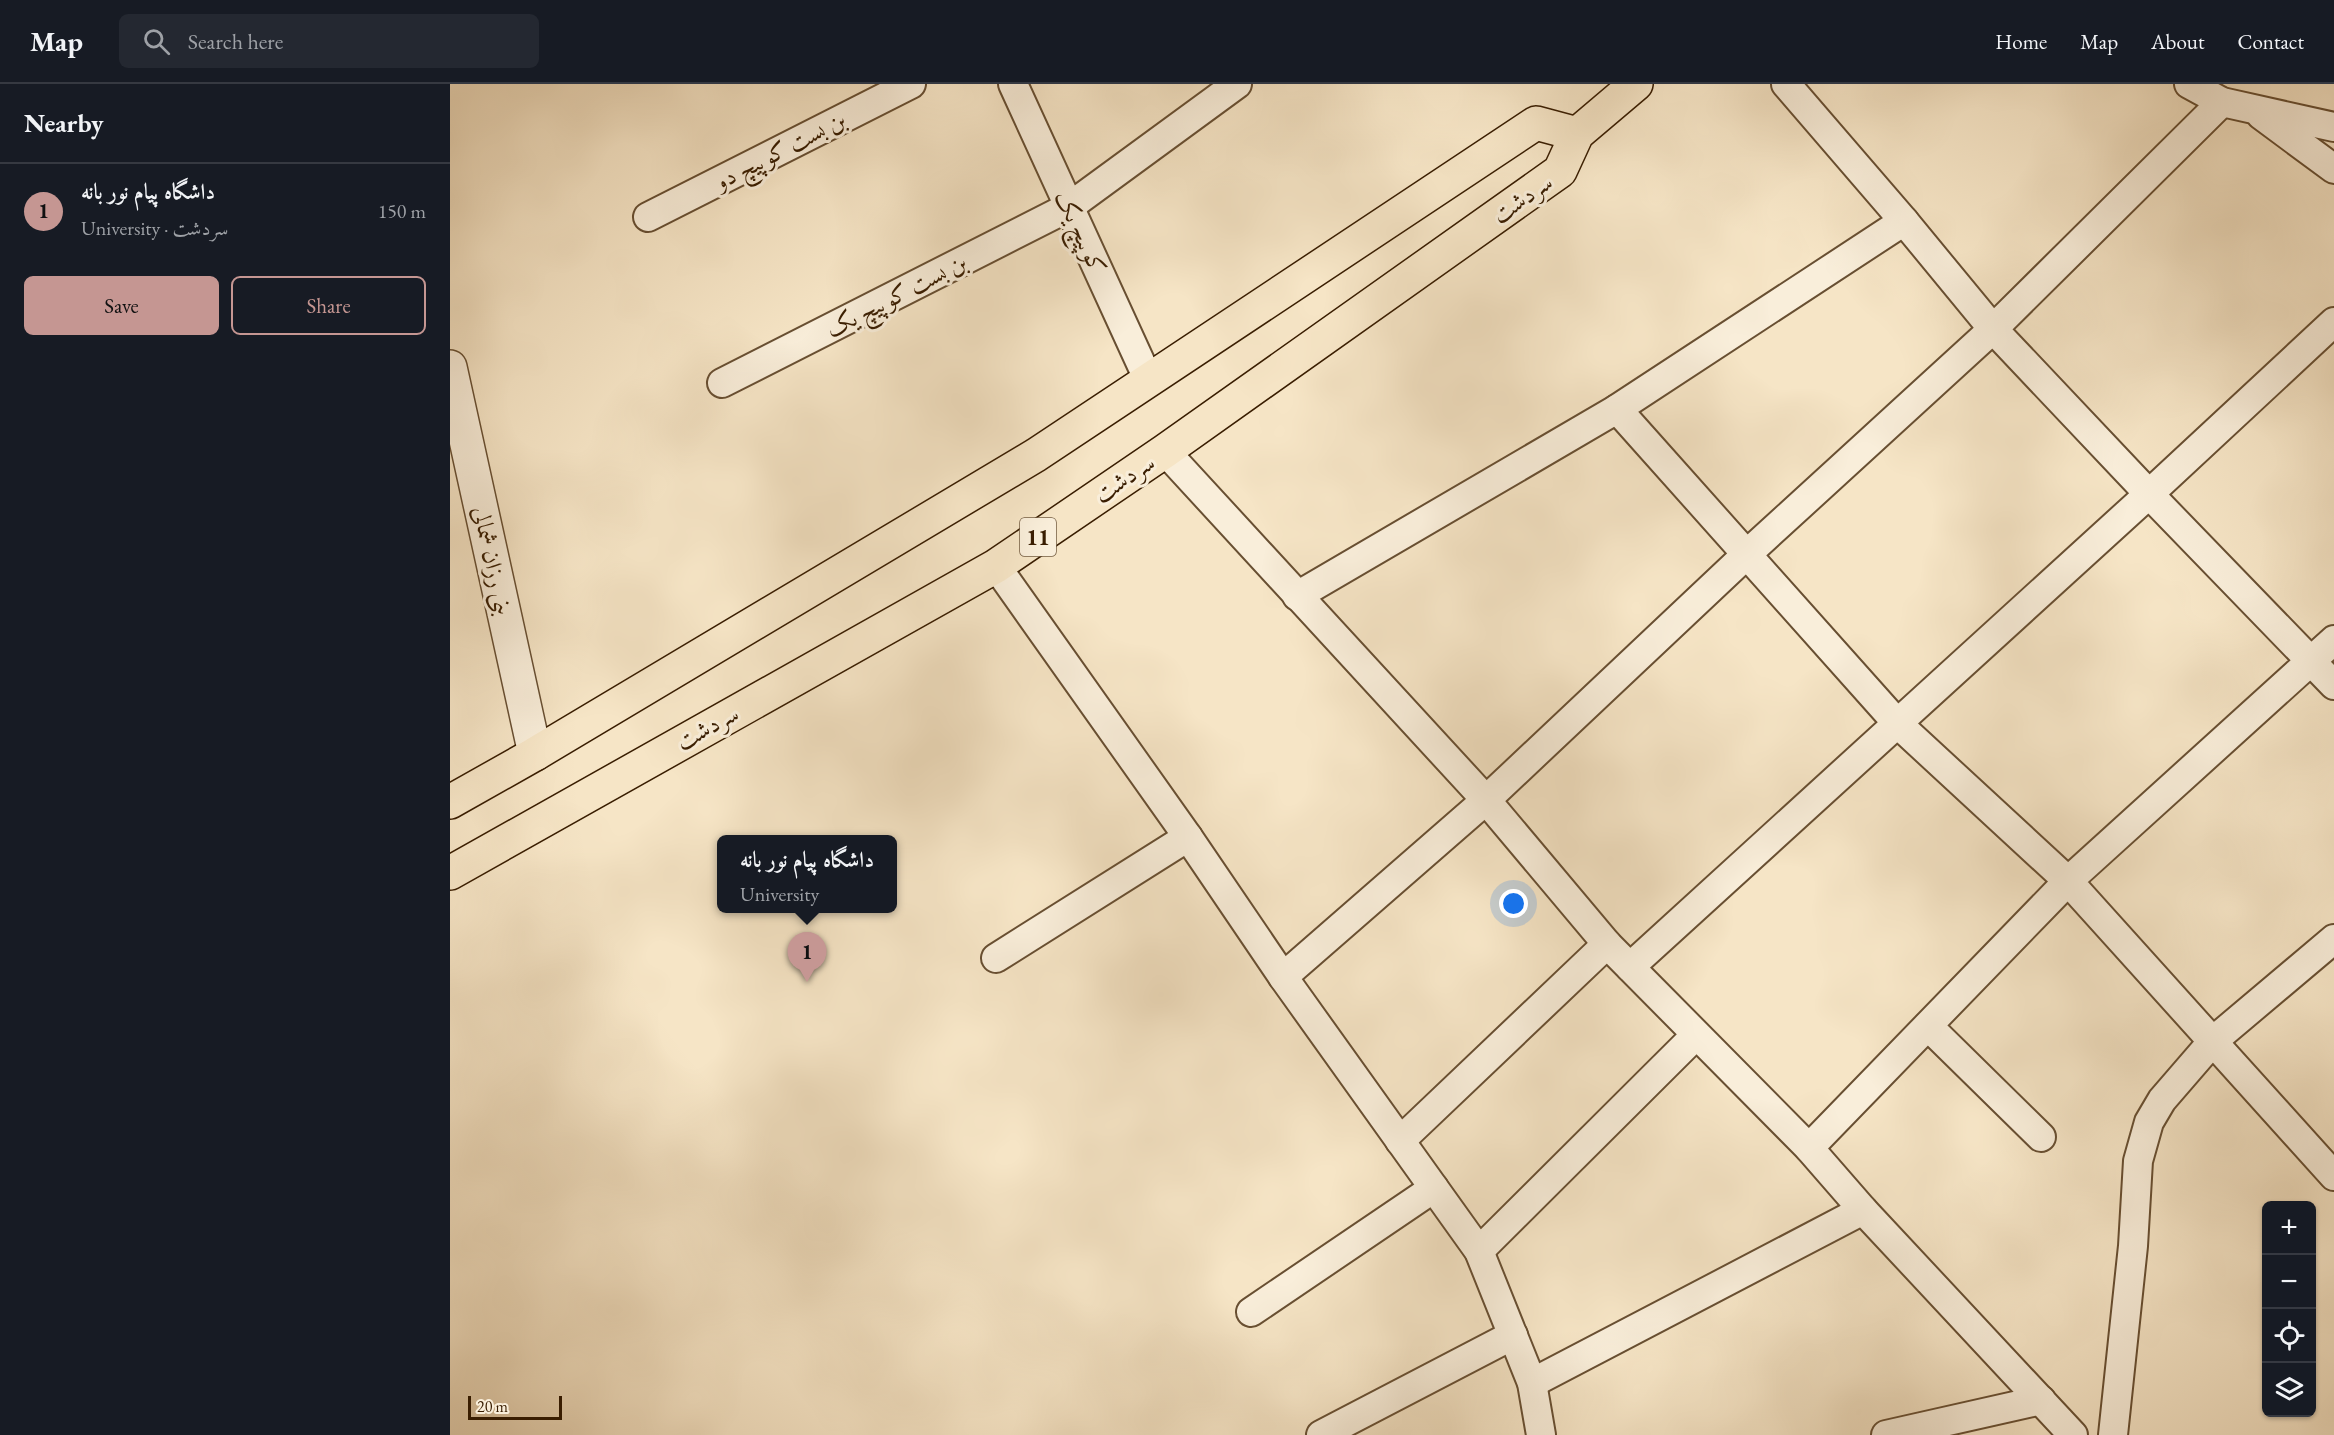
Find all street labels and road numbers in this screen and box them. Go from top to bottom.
street label: بن بست کوپیچ دو [706,103,854,203]
street label: سردشت [1486,166,1559,231]
street label: کوپیچ یک [1043,185,1114,281]
street label: بن بست کوپیچ یک [820,246,975,349]
street label: سردشت [1087,446,1161,510]
street label: بنی رزان شمالی [465,503,520,619]
road number: 11 [1020,518,1056,556]
street label: سردشت [670,697,744,758]

